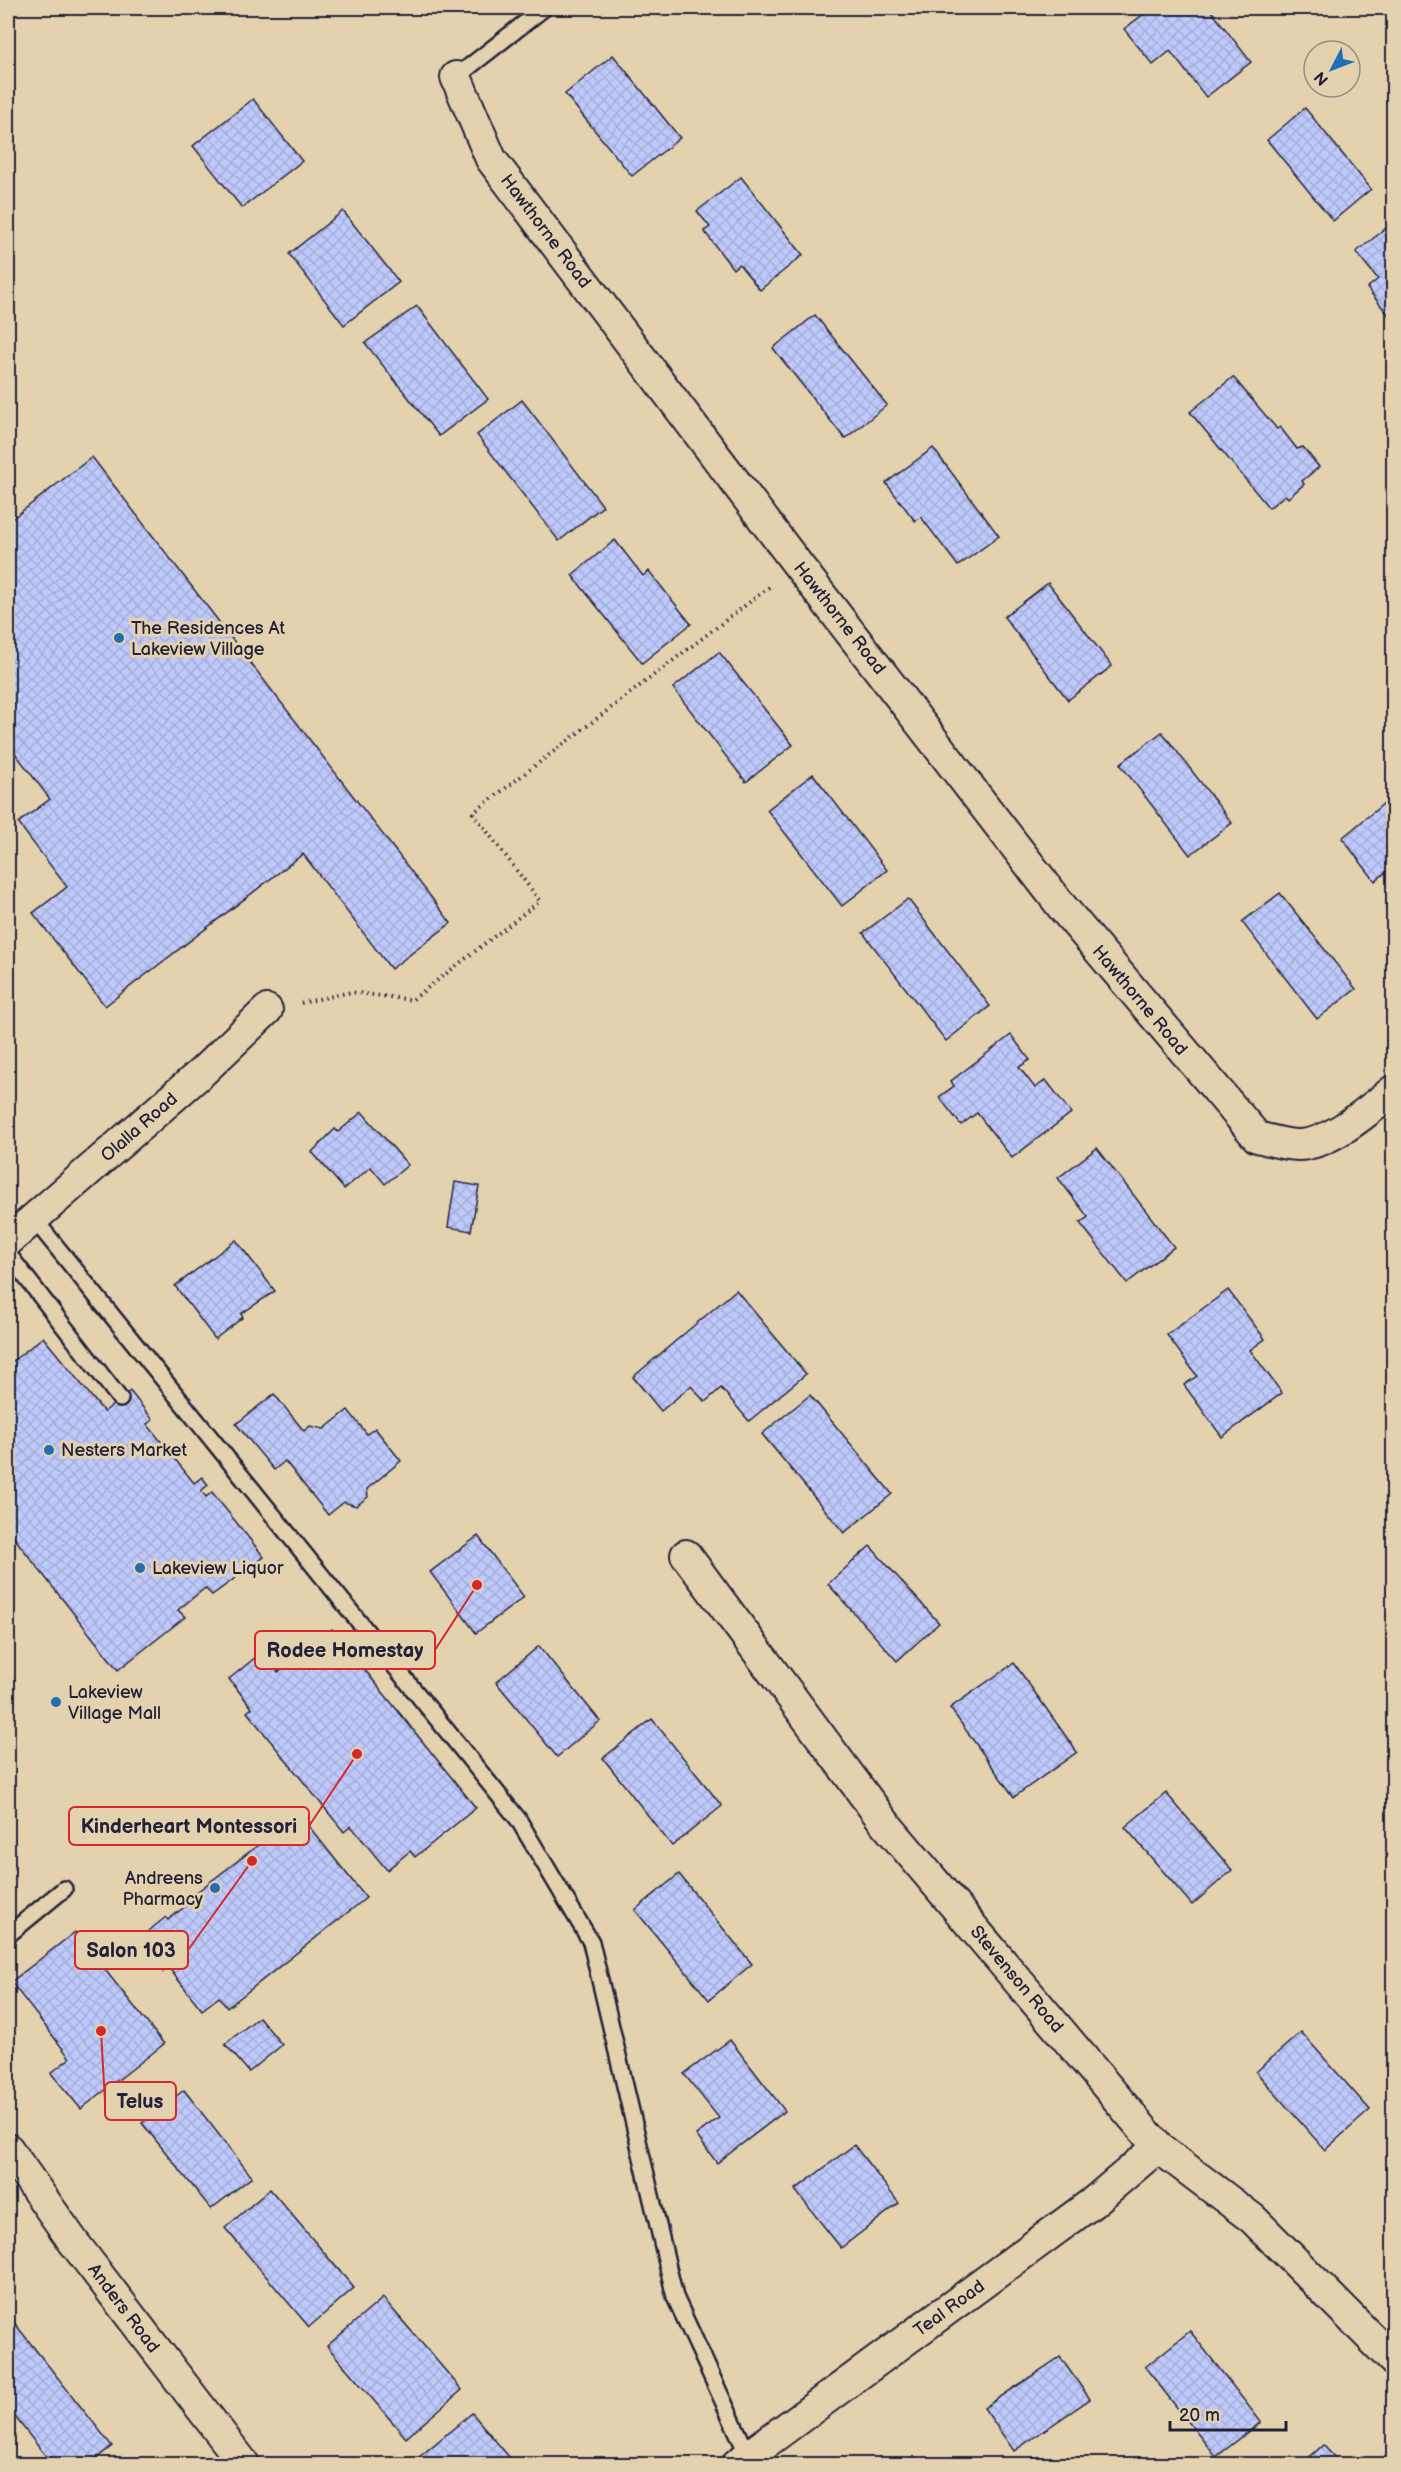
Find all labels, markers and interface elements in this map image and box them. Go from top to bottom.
north arrow [1302,39,1362,99]
text: N [1311,67,1333,89]
street label: Hawthorne Road [496,170,595,292]
street label: Hawthorne Road [789,558,890,679]
place label: The Residences At Lakeview Village [131,618,286,660]
marker: The Residences At Lakeview Village [112,631,126,645]
street label: Hawthorne Road [1088,941,1192,1060]
street label: Olalla Road [97,1089,182,1166]
place label: Nesters Market [61,1440,187,1461]
marker: Nesters Market [42,1443,56,1457]
place label: Lakeview Liquor [152,1558,284,1579]
marker: Lakeview Liquor [133,1561,147,1575]
callout: Rodee Homestay [255,1631,435,1669]
text: Rodee Homestay [267,1639,424,1663]
place label: Lakeview Village Mall [68,1682,161,1724]
marker: Lakeview Village Mall [49,1695,63,1709]
callout: Kinderheart Montessori [69,1807,309,1845]
text: Kinderheart Montessori [81,1815,297,1839]
place label: Andreens Pharmacy [122,1868,204,1910]
marker: Andreens Pharmacy [208,1881,222,1895]
street label: Stevenson Road [966,1921,1068,2037]
callout: Salon 103 [75,1931,188,1969]
text: Salon 103 [86,1939,176,1963]
callout: Telus [105,2082,176,2120]
text: Telus [117,2090,164,2114]
street label: Anders Road [83,2260,164,2357]
street label: Teal Road [910,2276,989,2341]
scale bar [1170,2394,1286,2432]
text: 20 m [1179,2405,1220,2426]

